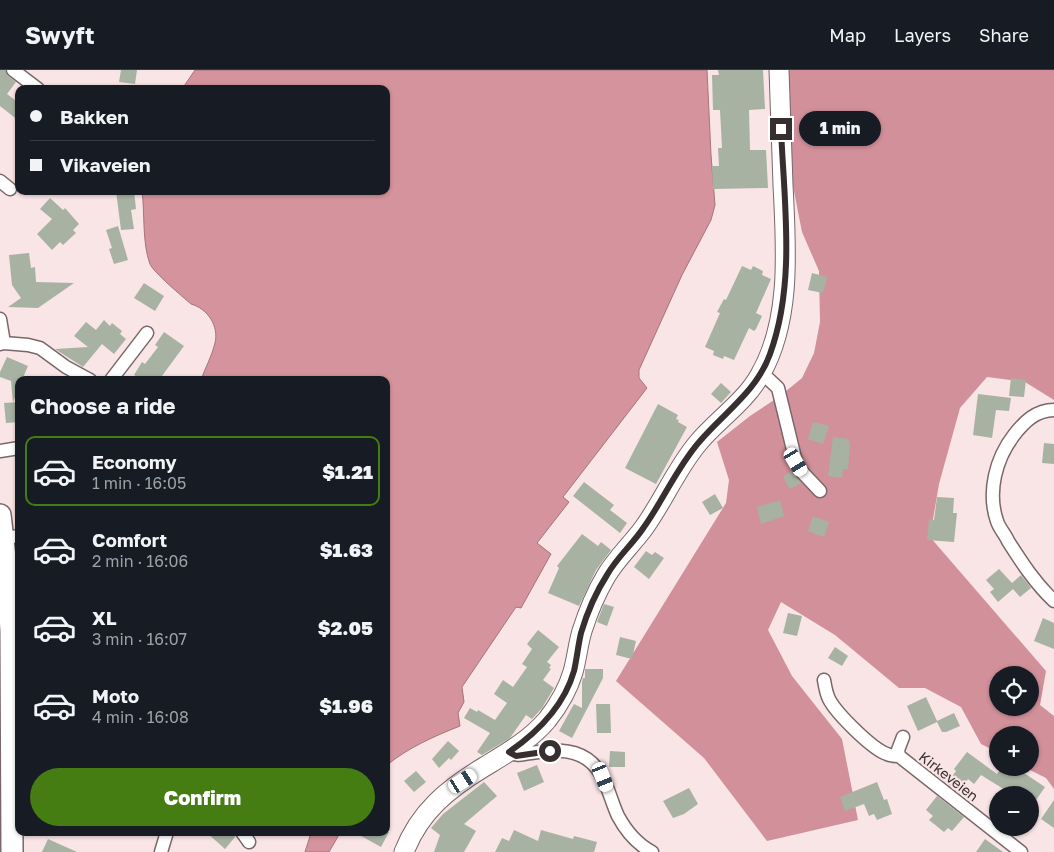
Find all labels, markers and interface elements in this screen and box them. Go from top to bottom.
text: Swyft [25,20,95,49]
text: Map [829,24,866,46]
text: Layers [894,24,951,46]
text: Share [979,24,1029,46]
text: Bakken [60,105,129,128]
callout: 1 min [798,112,881,146]
route end [770,118,792,140]
text: 1 min [820,118,860,138]
text: Vikaveien [60,153,150,176]
text: Choose a ride [30,392,176,419]
car [781,445,810,479]
icon: car [32,449,77,494]
text: Economy [92,450,177,473]
text: $1.21 [322,460,373,483]
text: 1 min · 16:05 [92,473,186,493]
icon: car [32,527,77,572]
text: Comfort [92,528,167,551]
text: $1.63 [320,538,373,561]
text: 2 min · 16:06 [92,551,188,571]
icon: car [32,605,77,650]
text: XL [92,606,117,629]
text: $2.05 [318,616,373,639]
text: 3 min · 16:07 [92,629,187,649]
map controls [989,666,1039,836]
button: locate [989,666,1039,716]
icon: car [32,683,77,728]
text: Moto [92,684,139,707]
text: $1.96 [319,694,373,717]
text: 4 min · 16:08 [92,707,189,727]
button: + [989,726,1039,776]
route start [539,740,561,762]
street label: Kirkeveien [916,748,982,804]
car [590,760,615,794]
car [446,767,479,795]
button: Confirm [30,768,375,826]
button: − [989,786,1039,836]

